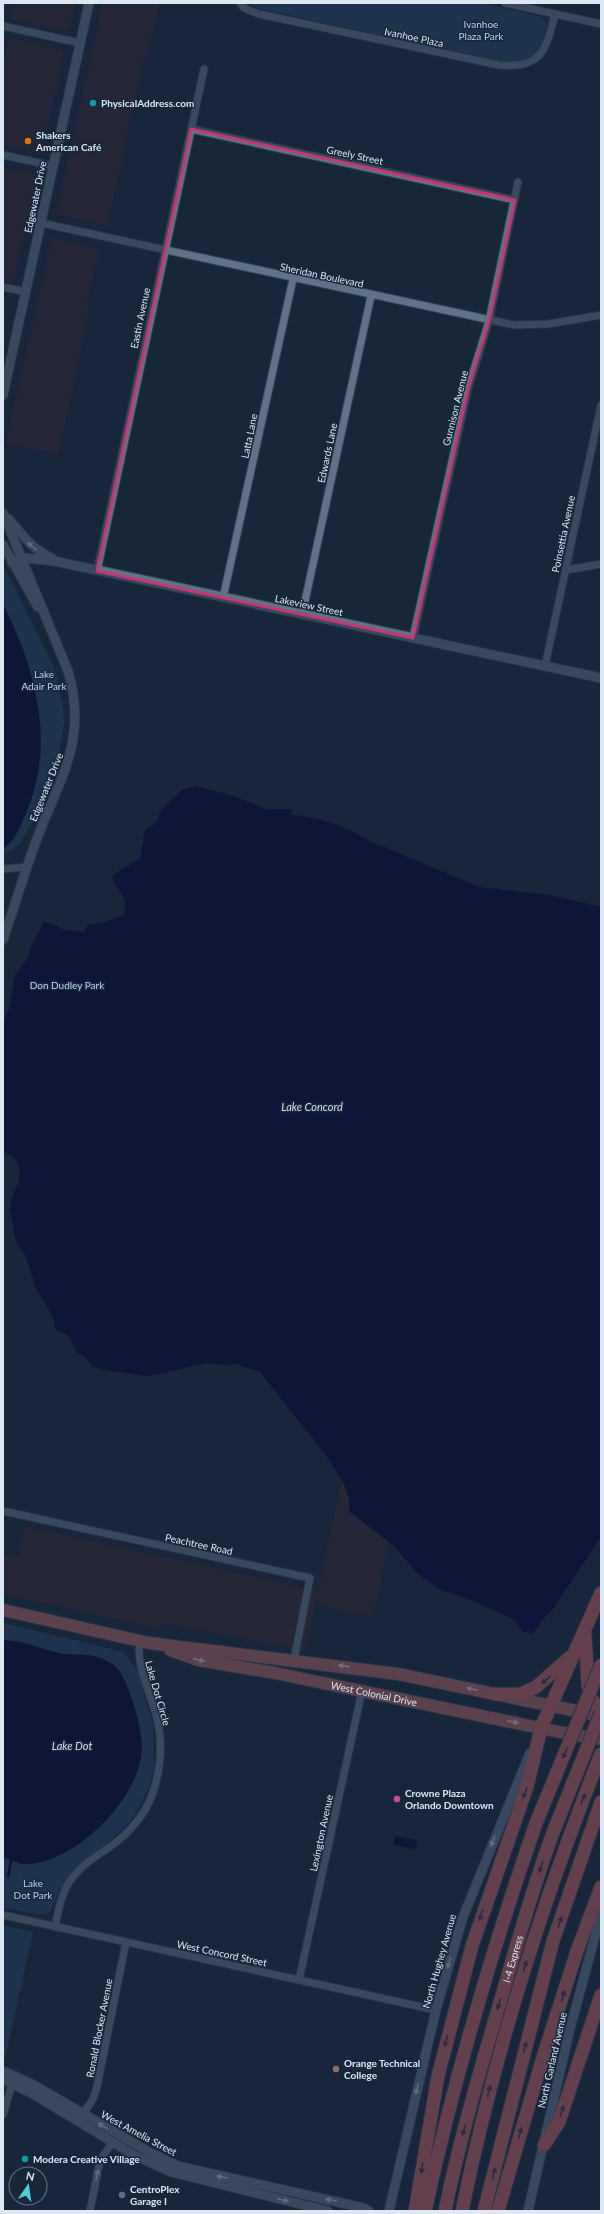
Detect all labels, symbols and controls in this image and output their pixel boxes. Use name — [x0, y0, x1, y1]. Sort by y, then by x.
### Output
park label: Ivanhoe Plaza Park — [459, 18, 504, 42]
street label: Ivanhoe Plaza — [383, 25, 445, 49]
place label: PhysicalAddress.com — [101, 97, 194, 109]
marker: PhysicalAddress.com — [88, 98, 98, 108]
place label: Shakers American Café — [35, 129, 102, 153]
marker: Shakers American Café — [23, 136, 33, 146]
street label: Greely Street — [326, 143, 385, 167]
street label: Edgewater Drive — [22, 160, 48, 234]
street label: Sheridan Boulevard — [279, 260, 365, 290]
street label: Eastin Avenue — [128, 286, 152, 350]
street label: Gunnison Avenue — [440, 369, 470, 447]
street label: Latta Lane — [238, 413, 260, 459]
street label: Edwards Lane — [315, 422, 339, 484]
street label: Poinsettia Avenue — [549, 494, 577, 574]
one-way arrow — [27, 541, 38, 550]
street label: Lakeview Street — [274, 592, 345, 618]
park label: Lake Adair Park — [21, 668, 67, 692]
street label: Edgewater Drive — [27, 751, 65, 823]
park label: Don Dudley Park — [30, 979, 105, 991]
water label: Lake Concord — [281, 1100, 343, 1113]
street label: Peachtree Road — [164, 1531, 234, 1557]
one-way arrow — [193, 1657, 205, 1663]
street label: Lake Dot Circle — [143, 1659, 173, 1727]
one-way arrow — [338, 1663, 350, 1670]
one-way arrow — [540, 1675, 551, 1684]
street label: West Colonial Drive — [330, 1679, 418, 1708]
one-way arrow — [465, 1686, 478, 1692]
one-way arrow — [506, 1719, 519, 1725]
water label: Lake Dot — [52, 1739, 92, 1752]
one-way arrow — [562, 1747, 568, 1759]
place label: Crowne Plaza Orlando Downtown — [405, 1787, 494, 1811]
one-way arrow — [521, 1787, 527, 1799]
street label: Lexington Avenue — [307, 1793, 335, 1873]
one-way arrow — [581, 1793, 587, 1805]
marker: Crowne Plaza Orlando Downtown — [392, 1794, 402, 1804]
one-way arrow — [490, 1836, 496, 1847]
one-way arrow — [538, 1861, 544, 1873]
park label: Lake Dot Park — [14, 1877, 53, 1901]
one-way arrow — [478, 1910, 484, 1922]
street label: North Hughey Avenue — [420, 1912, 458, 2010]
one-way arrow — [557, 1915, 563, 1927]
street label: I-4 Express — [500, 1934, 525, 1984]
street label: West Concord Street — [176, 1938, 268, 1968]
one-way arrow — [446, 1958, 452, 1970]
one-way arrow — [522, 1960, 528, 1972]
street label: Ronald Blocker Avenue — [84, 1977, 114, 2079]
one-way arrow — [560, 1989, 566, 2001]
one-way arrow — [496, 1999, 502, 2011]
street label: North Garland Avenue — [535, 2011, 569, 2109]
one-way arrow — [443, 2034, 449, 2047]
one-way arrow — [522, 2041, 528, 2053]
place label: Orange Technical College — [344, 2057, 420, 2081]
marker: Orange Technical College — [331, 2064, 341, 2074]
one-way arrow — [414, 2083, 420, 2096]
one-way arrow — [486, 2085, 492, 2097]
one-way arrow — [560, 2105, 566, 2117]
street label: West Amelia Street — [99, 2108, 179, 2158]
one-way arrow — [97, 2123, 109, 2130]
one-way arrow — [461, 2124, 467, 2136]
one-way arrow — [517, 2127, 523, 2139]
place label: Modera Creative Village — [33, 2153, 140, 2165]
marker: Modera Creative Village — [20, 2154, 30, 2164]
one-way arrow — [419, 2162, 425, 2174]
north arrow — [8, 2166, 48, 2206]
one-way arrow — [491, 2167, 497, 2179]
text: N — [25, 2168, 36, 2183]
one-way arrow — [95, 2168, 101, 2181]
one-way arrow — [216, 2174, 228, 2180]
place label: CentroPlex Garage I — [130, 2183, 180, 2207]
marker: CentroPlex Garage I — [117, 2190, 127, 2200]
one-way arrow — [325, 2197, 338, 2203]
one-way arrow — [277, 2198, 289, 2204]

